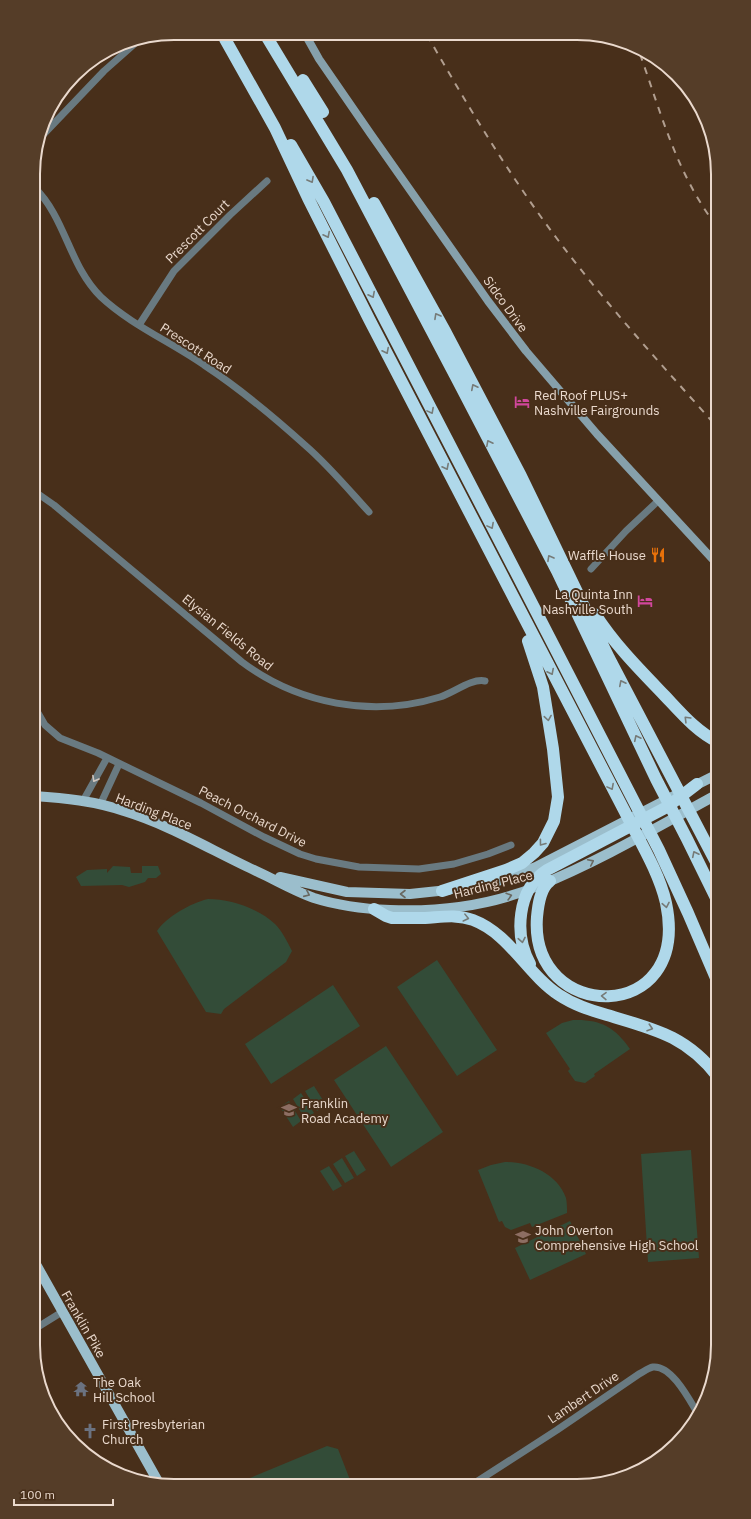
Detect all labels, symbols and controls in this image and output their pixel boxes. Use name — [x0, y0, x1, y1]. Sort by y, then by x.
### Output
one-way arrow — [307, 176, 314, 183]
street label: Prescott Court — [162, 196, 233, 267]
one-way arrow — [322, 231, 330, 239]
street label: Sidco Drive — [480, 273, 532, 336]
one-way arrow — [367, 291, 374, 298]
one-way arrow — [434, 313, 441, 320]
street label: Prescott Road — [157, 319, 235, 378]
one-way arrow — [381, 347, 389, 355]
one-way arrow — [471, 383, 479, 391]
place label: Red Roof PLUS+ Nashville Fairgrounds — [534, 387, 660, 419]
hotel icon: Red Roof PLUS+ Nashville Fairgrounds — [513, 393, 531, 411]
one-way arrow — [427, 406, 434, 414]
one-way arrow — [487, 440, 494, 447]
one-way arrow — [441, 462, 449, 470]
one-way arrow — [487, 522, 494, 529]
restaurant icon: Waffle House — [649, 546, 667, 564]
place label: Waffle House — [568, 547, 646, 564]
one-way arrow — [547, 555, 554, 562]
place label: La Quinta Inn Nashville South — [542, 586, 633, 618]
street label: Elysian Fields Road — [179, 590, 277, 674]
hotel icon: La Quinta Inn Nashville South — [636, 592, 654, 610]
one-way arrow — [546, 667, 554, 675]
one-way arrow — [619, 679, 627, 687]
one-way arrow — [543, 714, 552, 721]
one-way arrow — [684, 716, 692, 724]
one-way arrow — [634, 735, 642, 742]
one-way arrow — [92, 775, 99, 782]
street label: Peach Orchard Drive — [196, 782, 310, 851]
one-way arrow — [606, 783, 614, 790]
street label: Harding Place — [113, 789, 195, 834]
one-way arrow — [540, 839, 547, 846]
one-way arrow — [692, 851, 700, 859]
one-way arrow — [586, 859, 594, 867]
street label: Harding Place — [452, 866, 534, 903]
one-way arrow — [303, 889, 310, 897]
one-way arrow — [400, 890, 406, 898]
one-way arrow — [505, 892, 512, 901]
one-way arrow — [661, 901, 669, 908]
one-way arrow — [463, 914, 470, 922]
one-way arrow — [517, 937, 526, 944]
one-way arrow — [601, 992, 607, 1000]
one-way arrow — [647, 1023, 654, 1031]
place label: Franklin Road Academy — [301, 1095, 389, 1127]
school or university icon: Franklin Road Academy — [280, 1101, 298, 1119]
place label: John Overton Comprehensive High School — [535, 1222, 699, 1254]
school or university icon: John Overton Comprehensive High School — [514, 1228, 532, 1246]
street label: Franklin Pike — [57, 1288, 110, 1361]
street label: Lambert Drive — [544, 1367, 622, 1427]
place label: The Oak Hill School — [93, 1374, 156, 1406]
temple icon: The Oak Hill School — [72, 1380, 90, 1398]
place label: First Presbyterian Church — [102, 1416, 205, 1448]
church icon: First Presbyterian Church — [81, 1422, 99, 1440]
scale bar — [14, 1481, 113, 1507]
text: 100 m — [20, 1487, 55, 1502]

